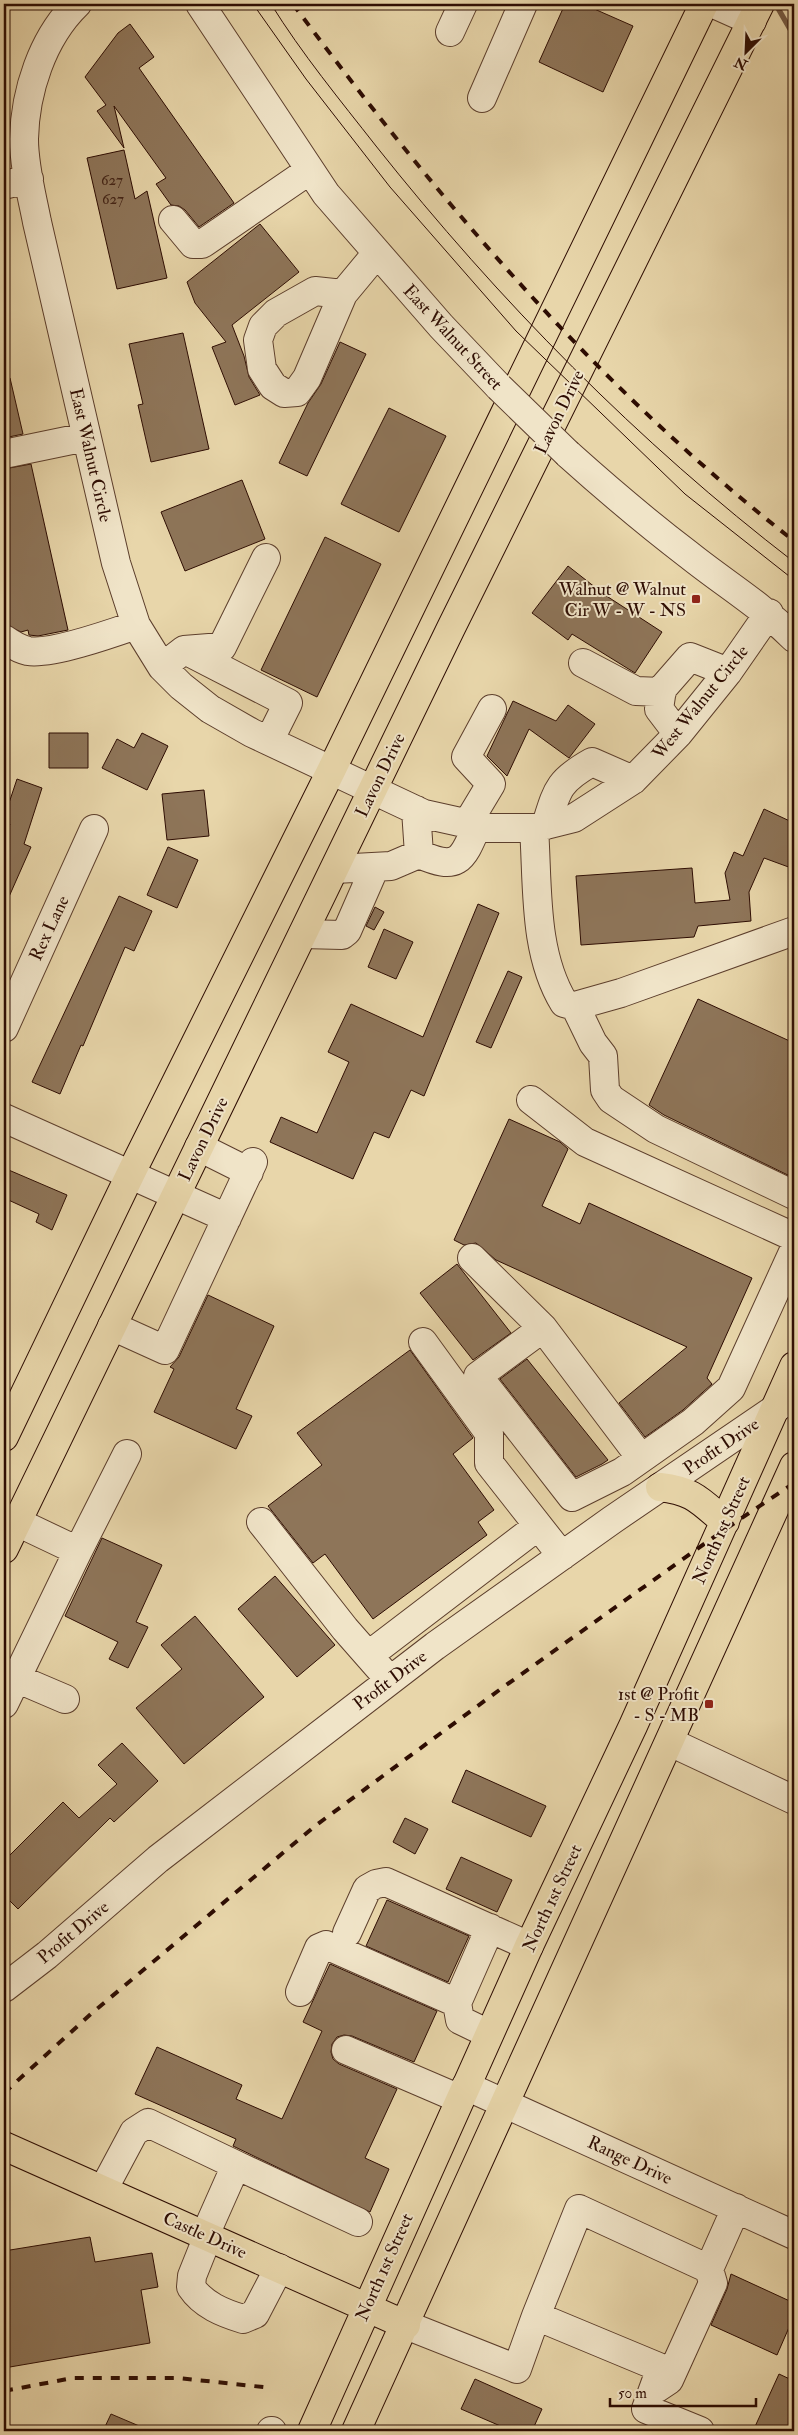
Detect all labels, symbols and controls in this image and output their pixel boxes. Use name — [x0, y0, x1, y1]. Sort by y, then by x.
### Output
north arrow — [720, 28, 770, 78]
text: N — [731, 53, 751, 74]
house number: 627 — [101, 171, 123, 190]
house number: 627 — [102, 190, 124, 209]
street label: East Walnut Street — [398, 280, 508, 395]
street label: Lavon Drive — [529, 366, 590, 458]
street label: East Walnut Circle — [64, 386, 117, 525]
place label: Walnut @ Walnut Cir W - W - NS — [558, 578, 686, 622]
marker: Walnut @ Walnut Cir W - W - NS — [690, 593, 702, 605]
street label: West Walnut Circle — [647, 640, 754, 765]
street label: Lavon Drive — [350, 729, 411, 821]
street label: Rex Lane — [24, 892, 75, 964]
street label: Lavon Drive — [173, 1093, 234, 1185]
street label: Profit Drive — [679, 1412, 764, 1480]
street label: North 1st Street — [687, 1473, 756, 1588]
street label: Profit Drive — [349, 1645, 432, 1716]
place label: 1st @ Profit - S - MB — [618, 1683, 699, 1727]
marker: 1st @ Profit - S - MB — [703, 1698, 715, 1710]
street label: North 1st Street — [518, 1841, 587, 1956]
street label: Profit Drive — [33, 1895, 114, 1969]
street label: Range Drive — [584, 2131, 676, 2190]
street label: Castle Drive — [159, 2207, 251, 2264]
street label: North 1st Street — [350, 2210, 419, 2325]
scale bar — [610, 2375, 757, 2407]
text: 50 m — [618, 2384, 647, 2403]

